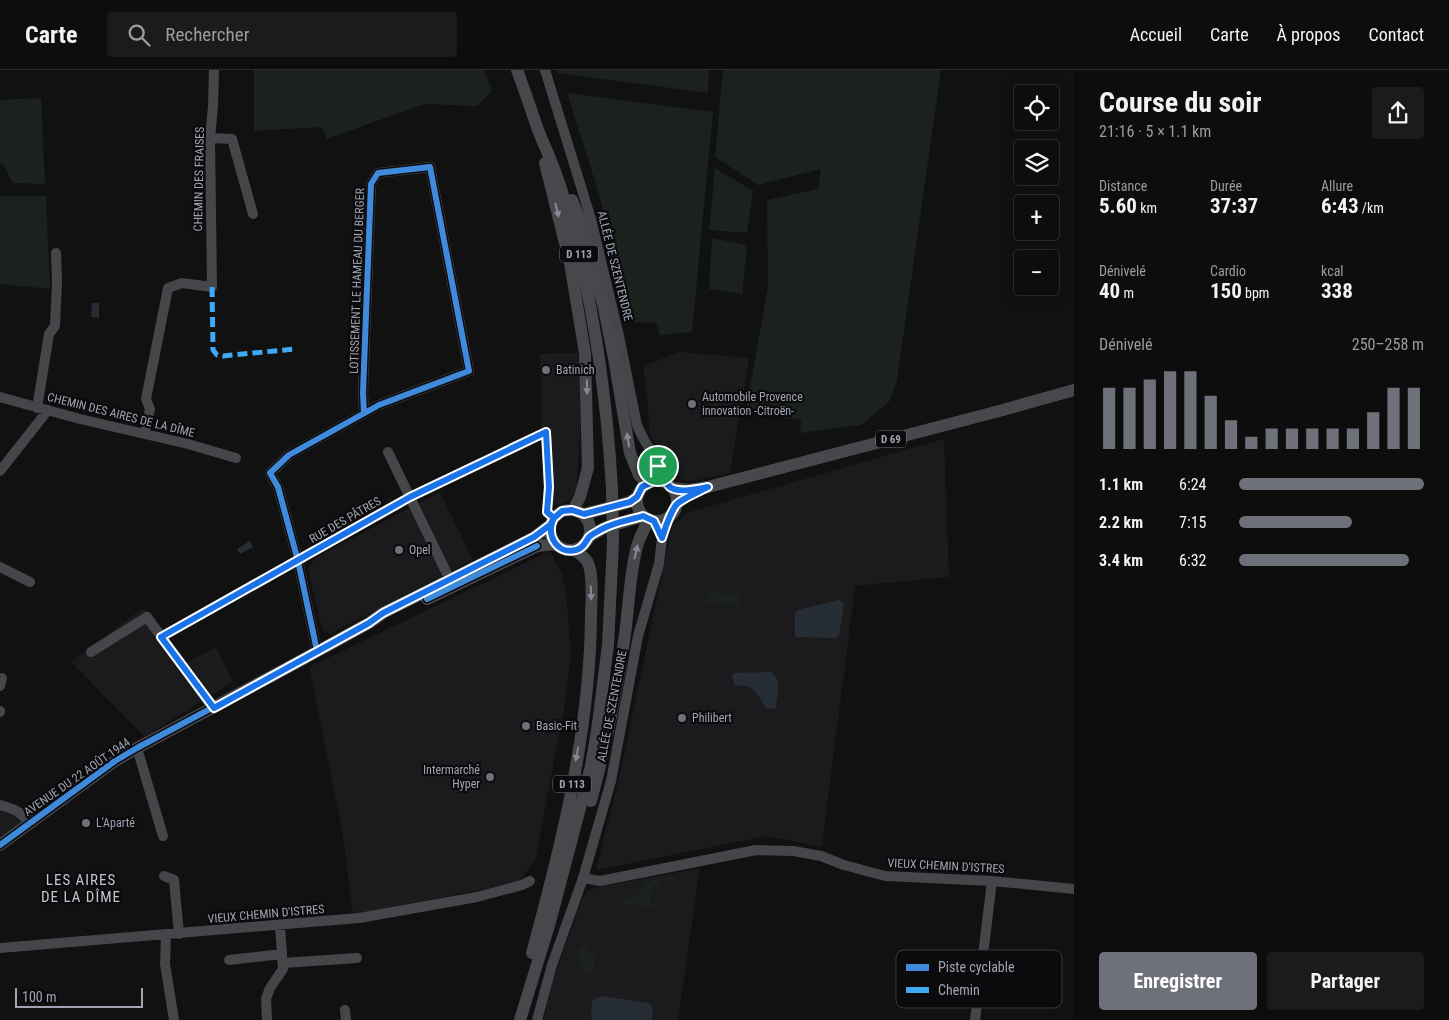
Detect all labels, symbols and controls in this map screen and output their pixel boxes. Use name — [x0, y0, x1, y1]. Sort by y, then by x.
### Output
search box — [107, 12, 457, 57]
text: Carte — [25, 21, 77, 49]
icon: search — [125, 21, 153, 49]
text: Rechercher — [165, 23, 249, 46]
text: Accueil — [1130, 24, 1182, 45]
text: Carte — [1210, 24, 1249, 45]
text: À propos — [1277, 24, 1340, 45]
text: Contact — [1368, 24, 1424, 45]
map controls — [1014, 85, 1059, 295]
button: locate — [1014, 85, 1059, 130]
text: Course du soir — [1099, 86, 1262, 119]
button: share — [1372, 87, 1424, 139]
text: 21:16 · 5 × 1.1 km — [1099, 122, 1211, 141]
street label: CHEMIN DES FRAISES — [191, 127, 207, 231]
button: layers — [1014, 140, 1059, 185]
text: Distance — [1099, 178, 1147, 194]
text: Durée — [1210, 178, 1242, 194]
text: Allure — [1321, 178, 1353, 194]
street label: LOTISSEMENT LE HAMEAU DU BERGER — [347, 187, 367, 374]
text: 5.60 — [1099, 194, 1137, 218]
text: 37:37 — [1210, 194, 1258, 218]
text: 6:43 — [1321, 194, 1359, 218]
button: + — [1014, 195, 1059, 240]
text: km — [1137, 200, 1157, 216]
text: /km — [1359, 200, 1384, 216]
one-way arrow — [553, 203, 561, 218]
street label: ALLÉE DE SZENTENDRE — [595, 209, 636, 323]
road number: D 113 — [560, 245, 598, 262]
button: − — [1014, 250, 1059, 295]
text: Dénivelé — [1099, 263, 1146, 279]
text: Cardio — [1210, 263, 1246, 279]
text: kcal — [1321, 263, 1344, 279]
text: 40 — [1099, 279, 1120, 303]
text: 150 — [1210, 279, 1242, 303]
text: 338 — [1321, 279, 1353, 303]
text: m — [1120, 285, 1134, 301]
text: bpm — [1242, 285, 1269, 301]
text: Dénivelé — [1099, 335, 1152, 354]
text: 250–258 m — [1352, 335, 1424, 354]
place label: Batinich — [556, 363, 595, 377]
marker: Batinich — [540, 364, 552, 376]
one-way arrow — [583, 380, 591, 396]
street label: CHEMIN DES AIRES DE LA DÎME — [46, 389, 196, 440]
place label: Automobile Provence innovation -Citroën- — [702, 390, 803, 418]
marker: Automobile Provence innovation -Citroën- — [686, 398, 698, 410]
road number: D 69 — [876, 430, 906, 448]
one-way arrow — [623, 432, 631, 448]
pin — [637, 445, 679, 487]
icon: arrive — [644, 452, 672, 480]
text: 1.1 km — [1099, 475, 1143, 494]
text: 6:24 — [1179, 475, 1206, 494]
street label: RUE DES PÂTRES — [306, 493, 383, 546]
text: 2.2 km — [1099, 513, 1143, 532]
text: 7:15 — [1179, 513, 1206, 532]
place label: Opel — [409, 543, 431, 557]
marker: Opel — [393, 544, 405, 556]
one-way arrow — [632, 544, 640, 559]
text: 3.4 km — [1099, 551, 1143, 570]
text: 6:32 — [1179, 551, 1206, 570]
one-way arrow — [587, 585, 595, 601]
street label: ALLÉE DE SZENTENDRE — [593, 649, 630, 763]
place label: Philibert — [692, 711, 732, 725]
marker: Philibert — [676, 712, 688, 724]
place label: Basic-Fit — [536, 719, 578, 733]
marker: Basic-Fit — [520, 720, 532, 732]
street label: AVENUE DU 22 AOÛT 1944 — [21, 734, 133, 819]
one-way arrow — [573, 747, 581, 763]
place label: Intermarché Hyper — [423, 763, 480, 791]
marker: Intermarché Hyper — [484, 771, 496, 783]
road number: D 113 — [553, 776, 591, 792]
place label: L'Aparté — [96, 816, 135, 830]
marker: L'Aparté — [80, 817, 92, 829]
street label: VIEUX CHEMIN D'ISTRES — [887, 856, 1005, 876]
district label: LES AIRES DE LA DÎME — [41, 871, 121, 906]
street label: VIEUX CHEMIN D'ISTRES — [207, 902, 325, 926]
legend — [896, 950, 1062, 1008]
button: Enregistrer — [1099, 952, 1257, 1010]
button: Partager — [1267, 952, 1424, 1010]
text: Piste cyclable — [938, 959, 1015, 975]
text: Chemin — [938, 982, 980, 998]
scale bar — [15, 985, 142, 1008]
text: 100 m — [22, 989, 57, 1005]

